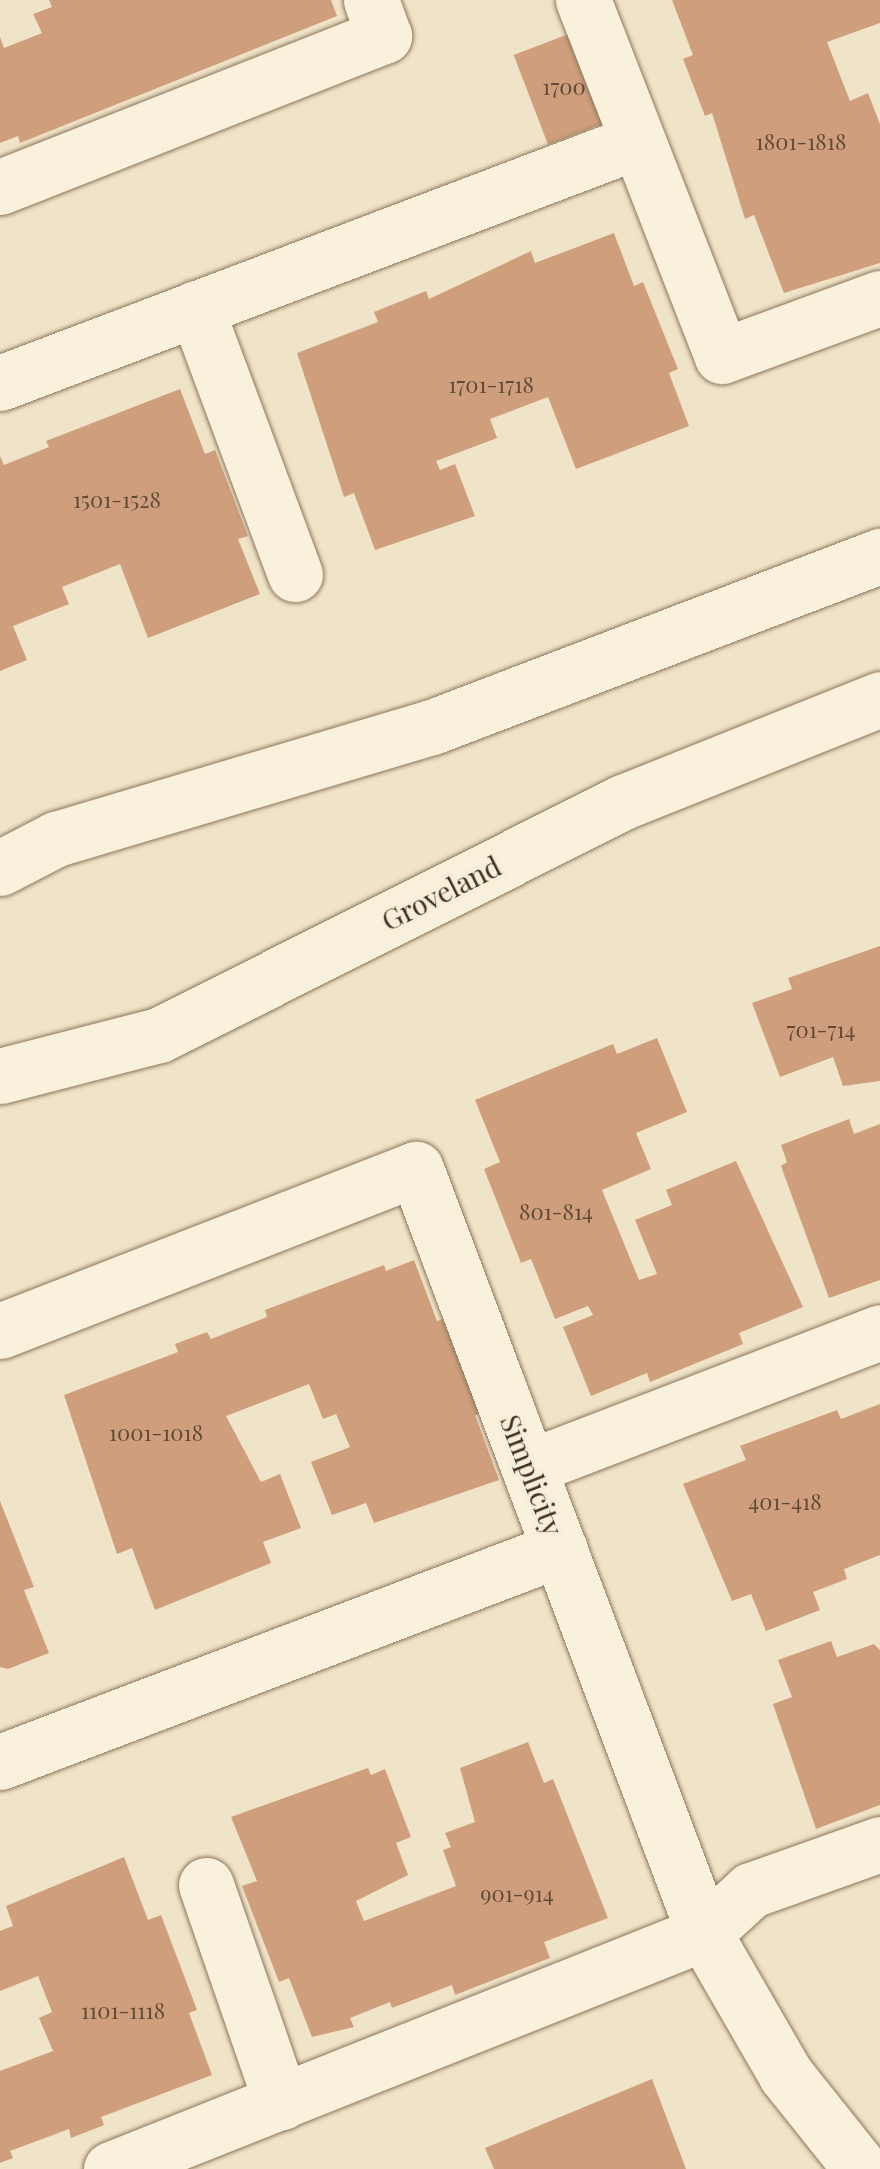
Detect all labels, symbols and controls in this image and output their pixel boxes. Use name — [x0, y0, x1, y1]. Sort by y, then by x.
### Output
house number: 1700 — [542, 74, 586, 100]
house number: 1801-1818 — [756, 129, 846, 155]
house number: 1701-1718 — [448, 372, 534, 398]
house number: 1501-1528 — [73, 487, 161, 513]
street label: Groveland — [376, 849, 506, 937]
house number: 701-714 — [787, 1017, 855, 1043]
house number: 801-814 — [519, 1199, 593, 1225]
street label: Simplicity — [494, 1410, 570, 1540]
house number: 1001-1018 — [109, 1420, 203, 1446]
house number: 401-418 — [748, 1489, 822, 1515]
house number: 901-914 — [480, 1881, 554, 1907]
house number: 1101-1118 — [81, 1998, 165, 2024]

